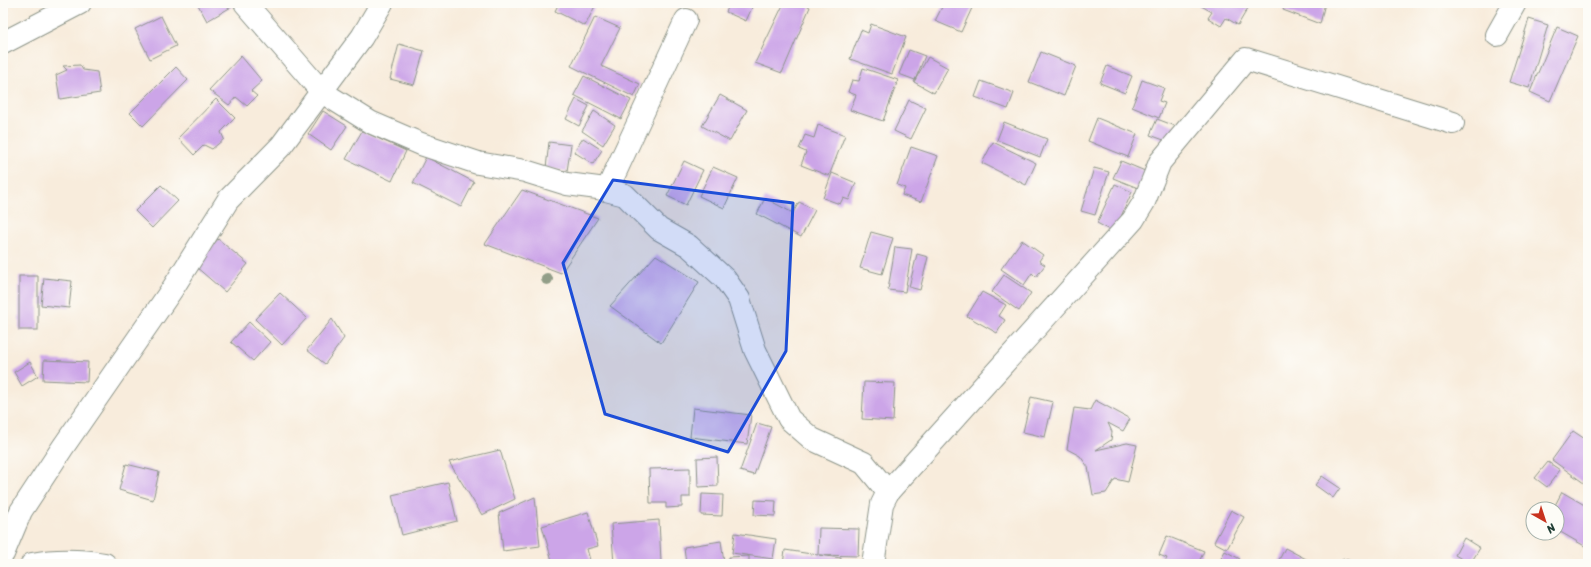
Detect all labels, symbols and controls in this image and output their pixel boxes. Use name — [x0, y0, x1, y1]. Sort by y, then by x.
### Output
north arrow — [1525, 501, 1565, 541]
text: N — [1542, 518, 1561, 538]

